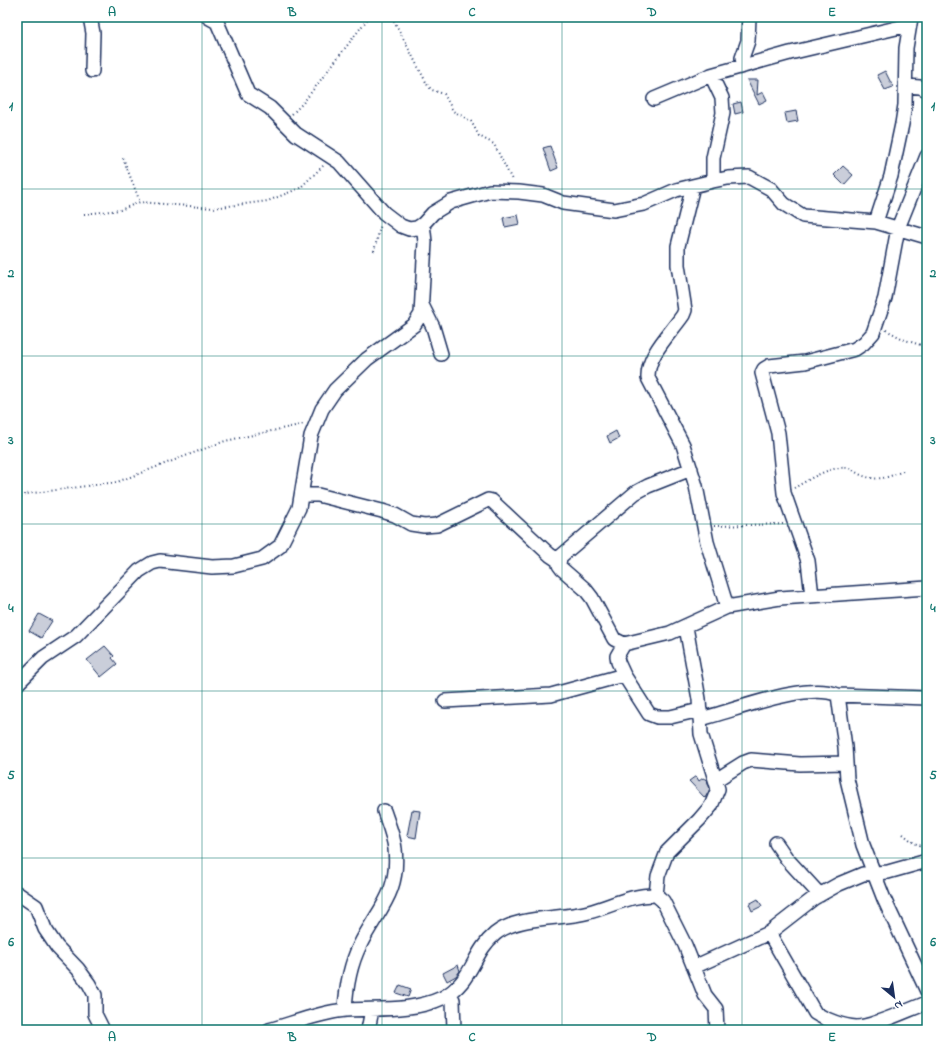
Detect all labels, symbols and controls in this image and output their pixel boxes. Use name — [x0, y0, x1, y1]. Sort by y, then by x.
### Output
text: A — [108, 3, 116, 22]
text: B — [287, 3, 297, 22]
text: C — [468, 3, 476, 22]
text: D — [646, 3, 657, 22]
text: E — [828, 3, 836, 22]
text: 1 — [9, 97, 14, 116]
text: 1 — [931, 97, 936, 116]
text: 2 — [7, 264, 15, 283]
text: 2 — [929, 264, 937, 283]
text: 3 — [7, 431, 14, 450]
text: 3 — [929, 431, 936, 450]
text: 4 — [7, 599, 14, 618]
text: 4 — [929, 599, 936, 618]
text: 5 — [7, 766, 15, 785]
text: 5 — [929, 766, 937, 785]
text: 6 — [7, 933, 14, 952]
text: 6 — [929, 933, 936, 952]
north arrow — [874, 977, 914, 1017]
text: N — [891, 996, 905, 1014]
text: A — [108, 1028, 116, 1047]
text: B — [287, 1028, 297, 1047]
text: C — [468, 1028, 476, 1047]
text: D — [646, 1028, 657, 1047]
text: E — [828, 1028, 836, 1047]

